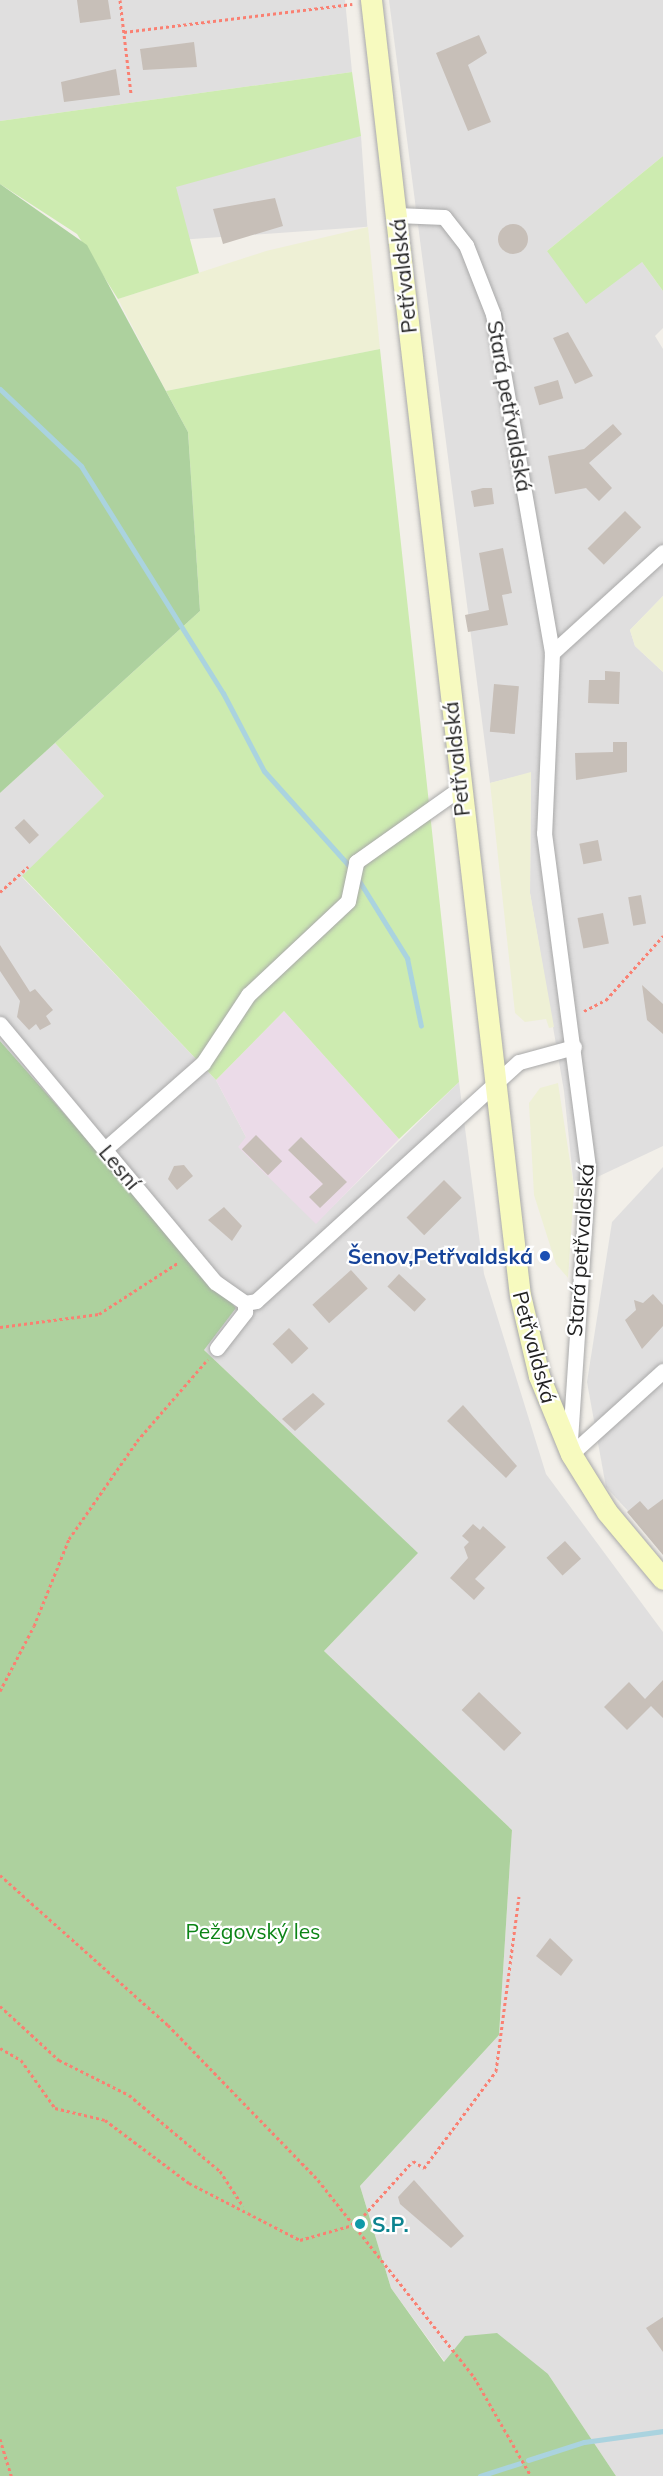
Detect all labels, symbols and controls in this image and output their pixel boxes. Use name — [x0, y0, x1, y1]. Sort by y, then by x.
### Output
street label: Petřvaldská — [384, 217, 422, 335]
street label: Stará petřvaldská — [483, 318, 537, 494]
street label: Petřvaldská — [437, 700, 475, 818]
street label: Lesní — [94, 1140, 146, 1194]
street label: Stará petřvaldská — [561, 1163, 599, 1337]
place label: Šenov,Petřvaldská — [348, 1243, 533, 1269]
marker: Šenov,Petřvaldská — [538, 1249, 552, 1263]
street label: Petřvaldská — [508, 1288, 562, 1406]
park label: Pežgovský les — [185, 1918, 321, 1944]
place label: S.P. — [372, 2211, 409, 2237]
marker: S.P. — [353, 2217, 367, 2231]

